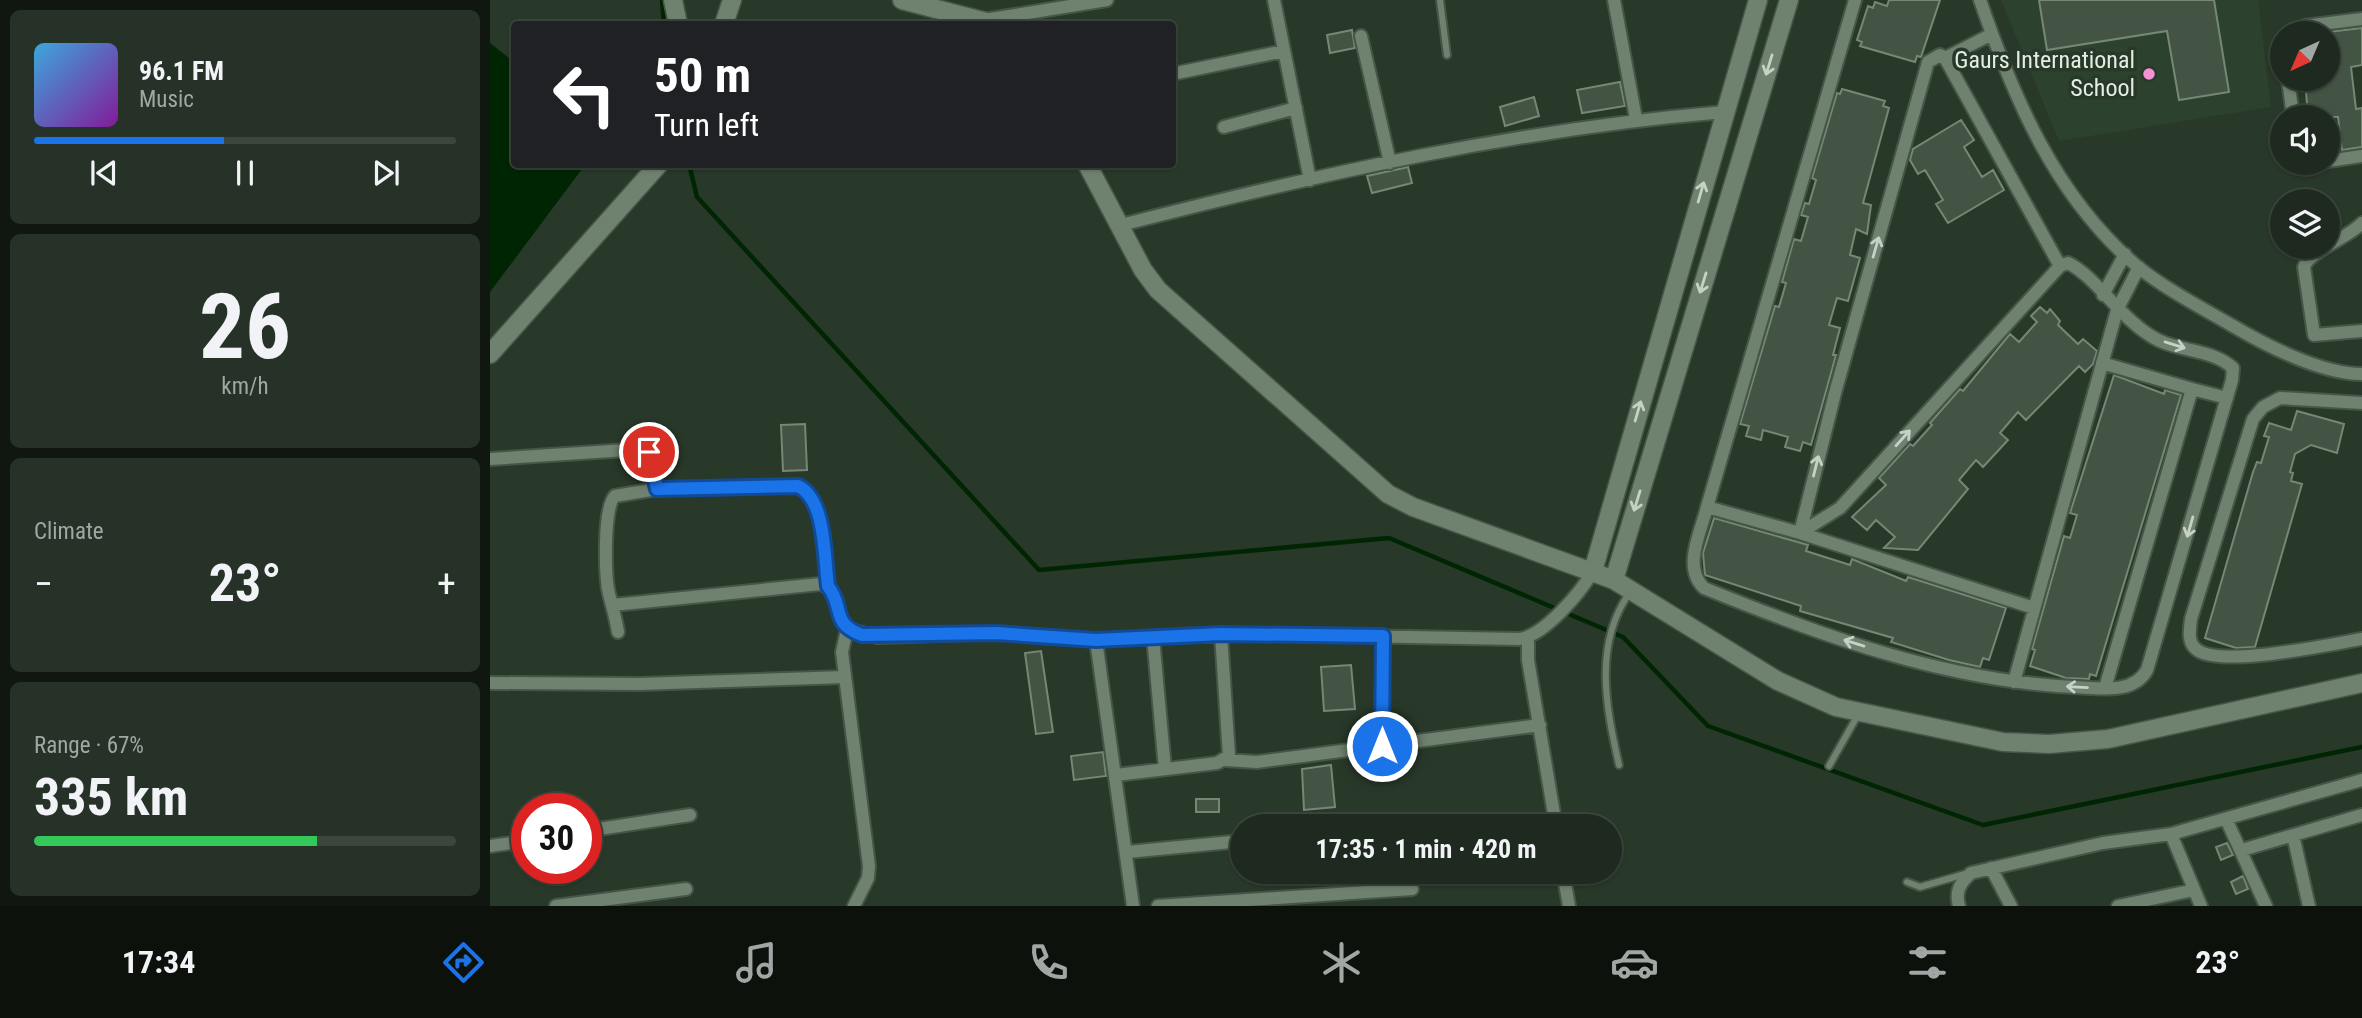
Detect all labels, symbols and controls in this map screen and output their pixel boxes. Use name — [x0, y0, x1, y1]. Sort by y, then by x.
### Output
north arrow — [2270, 21, 2340, 91]
map controls — [2270, 21, 2340, 259]
place label: Gaurs International School — [1954, 46, 2135, 102]
text: 50 m — [654, 47, 751, 104]
icon: left — [539, 49, 630, 140]
one-way arrow — [1762, 54, 1775, 76]
text: 96.1 FM — [139, 56, 224, 86]
marker: Gaurs International School — [2141, 66, 2157, 82]
text: Music — [139, 86, 194, 113]
button: sound — [2270, 105, 2340, 175]
text: Turn left — [654, 106, 759, 144]
icon: previous — [85, 154, 123, 192]
icon: pause — [226, 154, 264, 192]
icon: next — [367, 154, 405, 192]
one-way arrow — [1696, 182, 1709, 204]
button: layers — [2270, 189, 2340, 259]
one-way arrow — [1870, 236, 1883, 259]
one-way arrow — [1696, 272, 1709, 294]
text: 26 — [199, 274, 291, 380]
one-way arrow — [2164, 340, 2186, 353]
text: km/h — [221, 373, 269, 400]
one-way arrow — [1633, 400, 1646, 422]
pin — [619, 422, 679, 482]
one-way arrow — [1895, 430, 1912, 447]
icon: arrive — [630, 433, 668, 471]
one-way arrow — [1810, 456, 1823, 478]
one-way arrow — [1630, 489, 1642, 511]
one-way arrow — [2182, 515, 2195, 537]
text: Climate — [34, 518, 104, 545]
text: 23° — [209, 553, 281, 614]
text: − — [34, 562, 53, 606]
text: + — [437, 562, 456, 606]
one-way arrow — [1843, 636, 1865, 649]
one-way arrow — [2066, 680, 2088, 693]
position arrow — [1345, 709, 1419, 783]
text: Range · 67% — [34, 732, 144, 759]
text: 335 km — [34, 767, 188, 828]
speed limit sign: 30 — [511, 793, 602, 884]
text: 17:35 · 1 min · 420 m — [1316, 834, 1536, 864]
icon: directions — [439, 938, 488, 987]
icon: music — [732, 938, 781, 987]
icon: phone — [1024, 938, 1073, 987]
icon: climate — [1317, 938, 1366, 987]
icon: car — [1610, 938, 1659, 987]
icon: filters — [1903, 938, 1952, 987]
text: 17:34 — [122, 943, 195, 981]
text: 23° — [2195, 943, 2240, 981]

